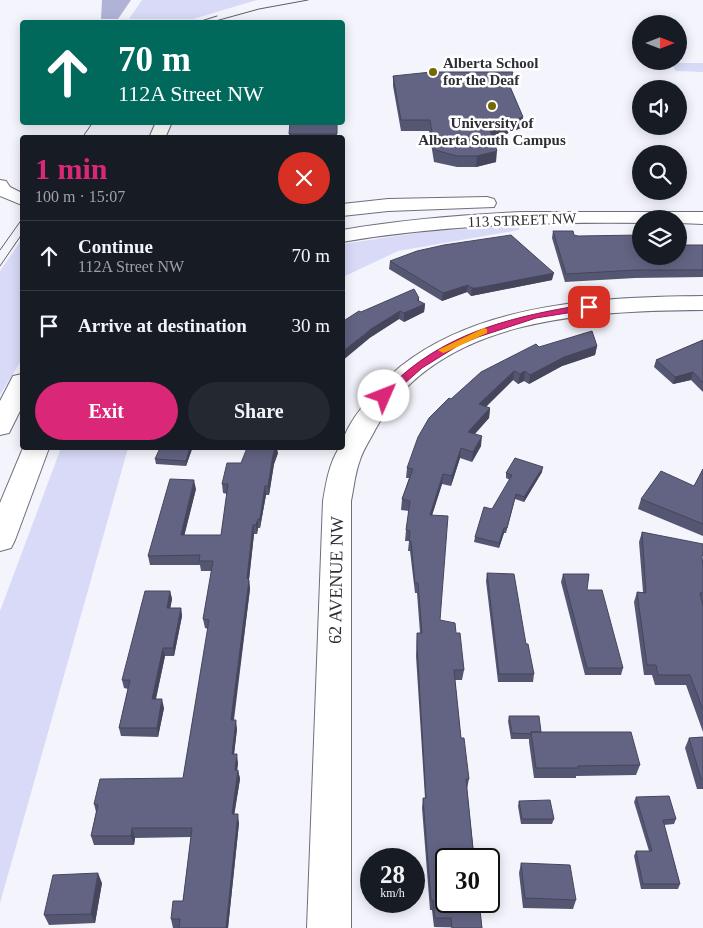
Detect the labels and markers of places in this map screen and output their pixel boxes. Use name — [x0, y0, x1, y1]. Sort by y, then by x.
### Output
place label: Alberta School for the Deaf — [443, 55, 538, 88]
marker: Alberta School for the Deaf — [427, 66, 439, 78]
marker: University of Alberta South Campus — [486, 100, 498, 112]
place label: University of Alberta South Campus — [418, 115, 566, 148]
pin — [568, 286, 610, 328]

